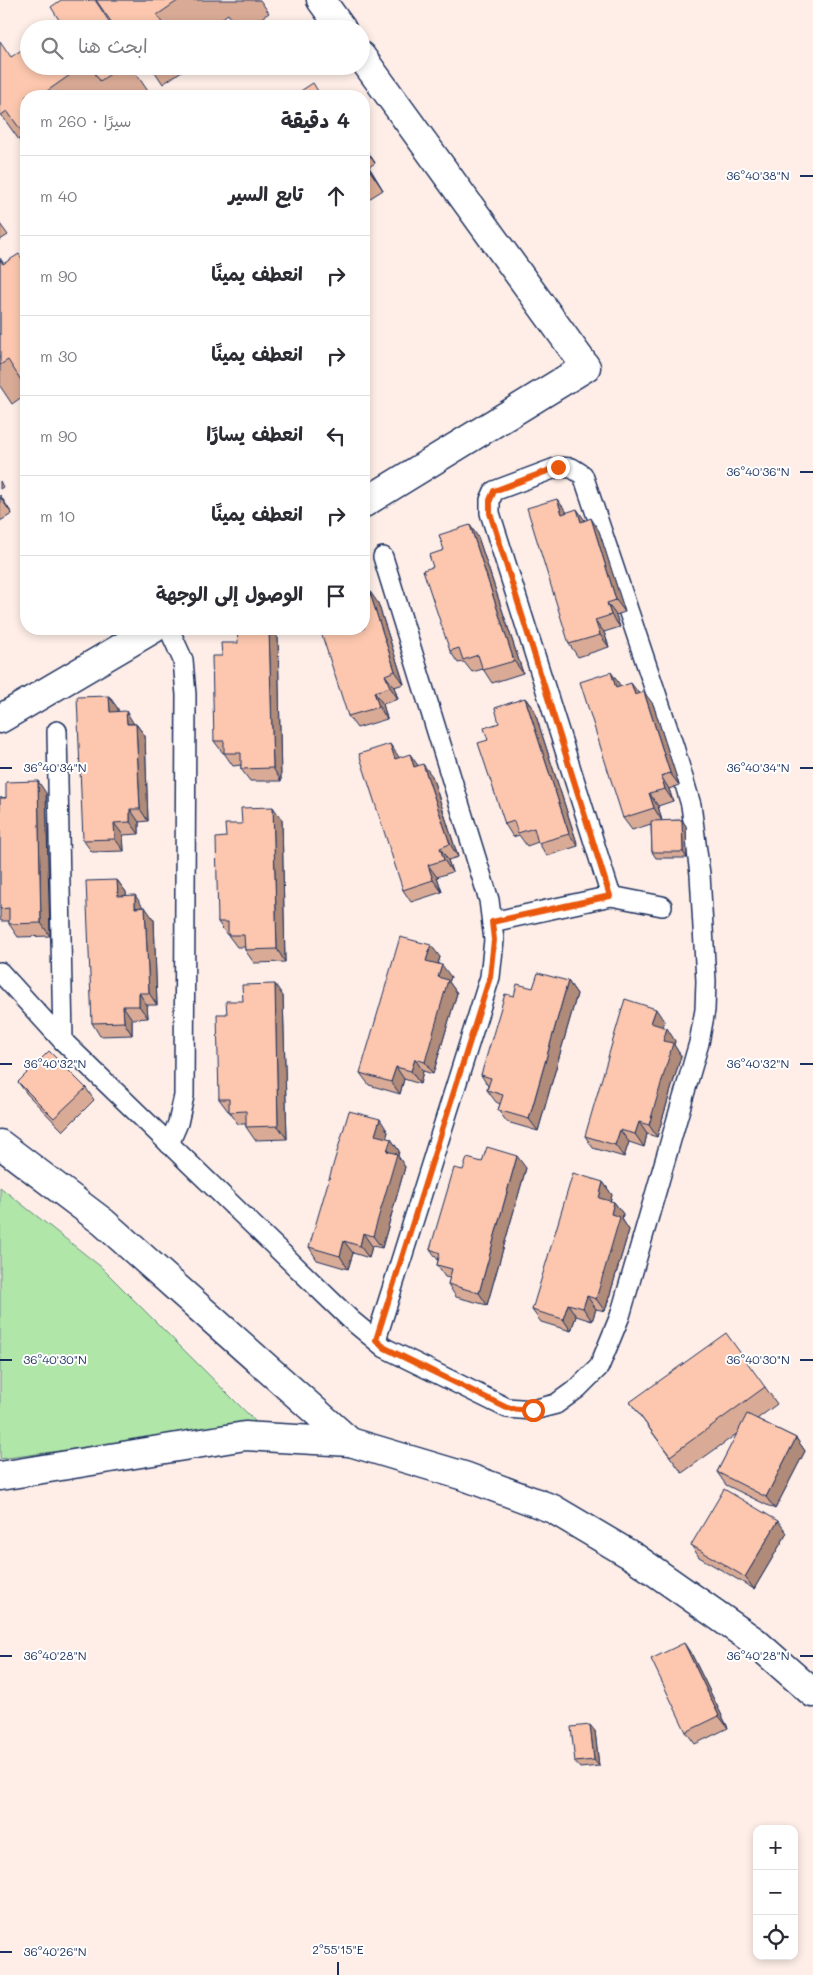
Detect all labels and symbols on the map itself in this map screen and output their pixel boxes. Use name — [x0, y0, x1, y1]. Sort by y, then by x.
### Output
text: 36°40'38"N — [726, 167, 790, 183]
route end — [547, 456, 570, 479]
text: 36°40'36"N — [726, 463, 790, 479]
text: 36°40'34"N — [23, 759, 87, 775]
text: 36°40'34"N — [726, 759, 790, 775]
text: 36°40'32"N — [24, 1055, 86, 1071]
text: 36°40'32"N — [727, 1055, 789, 1071]
text: 36°40'30"N — [23, 1351, 87, 1367]
text: 36°40'30"N — [726, 1351, 790, 1367]
route start — [522, 1399, 545, 1422]
text: 36°40'28"N — [23, 1647, 87, 1663]
text: 36°40'28"N — [726, 1647, 790, 1663]
text: 2°55'15"E — [312, 1941, 364, 1957]
text: 36°40'26"N — [23, 1943, 87, 1959]

